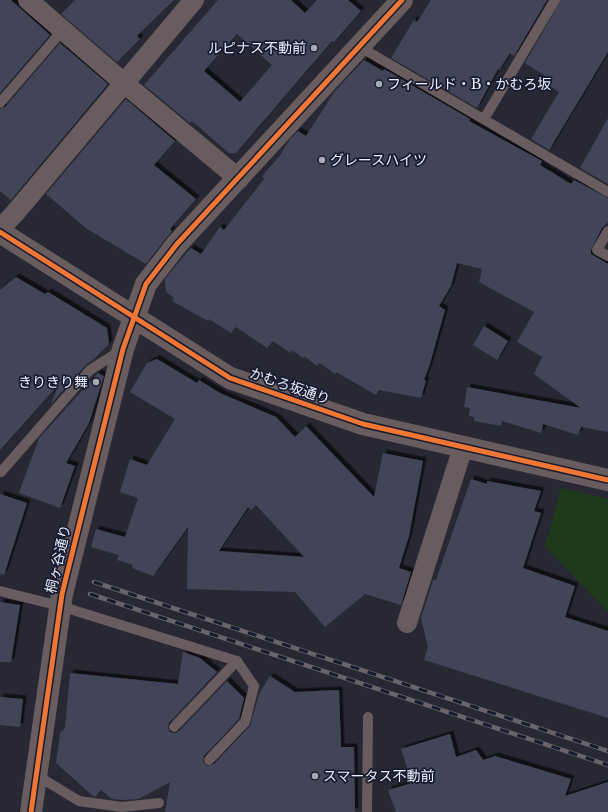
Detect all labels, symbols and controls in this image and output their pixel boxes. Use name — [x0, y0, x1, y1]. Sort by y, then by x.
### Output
place label: ルピナス不動前 — [208, 39, 306, 57]
marker: ルピナス不動前 — [309, 43, 319, 53]
place label: フィールド・B・かむろ坂 — [387, 75, 551, 93]
marker: フィールド・B・かむろ坂 — [374, 79, 384, 89]
place label: グレースハイツ — [330, 151, 427, 169]
marker: グレースハイツ — [317, 155, 327, 165]
street label: かむろ坂通り — [247, 364, 333, 408]
place label: きりきり舞 — [18, 373, 88, 391]
marker: きりきり舞 — [91, 377, 101, 387]
street label: 桐ヶ谷通り — [41, 523, 75, 595]
place label: スマータス不動前 — [323, 767, 435, 785]
marker: スマータス不動前 — [310, 771, 320, 781]

